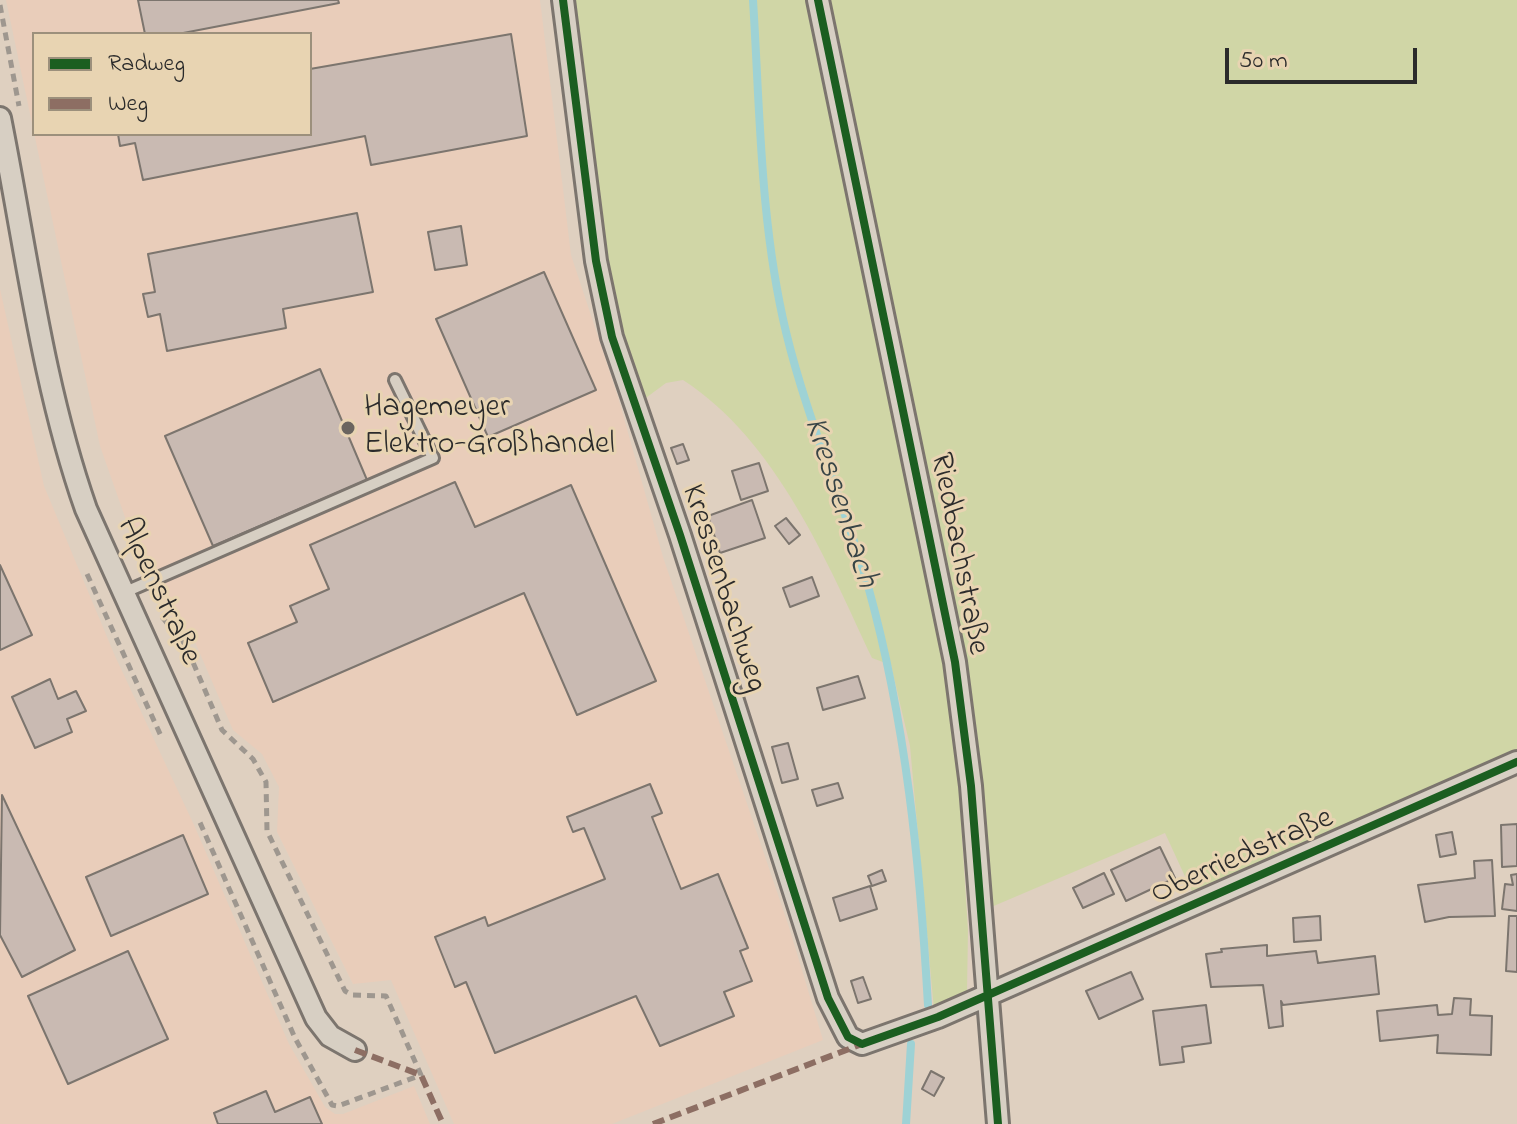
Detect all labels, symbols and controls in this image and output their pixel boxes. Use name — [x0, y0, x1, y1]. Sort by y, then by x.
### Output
legend — [32, 32, 312, 136]
scale bar — [1229, 32, 1421, 82]
text: 50 m — [1239, 44, 1288, 79]
text: Radweg — [108, 47, 185, 82]
text: Weg — [108, 87, 148, 122]
place label: Hagemeyer Elektro-Großhandel — [364, 391, 615, 466]
water label: Kressenbach — [791, 413, 885, 593]
marker: Hagemeyer Elektro-Großhandel — [339, 419, 357, 437]
street label: Riedbachstraße — [919, 450, 995, 658]
street label: Kressenbachweg — [670, 480, 774, 698]
street label: Alpenstraße — [106, 512, 208, 672]
street label: Oberriedstraße — [1146, 801, 1340, 915]

